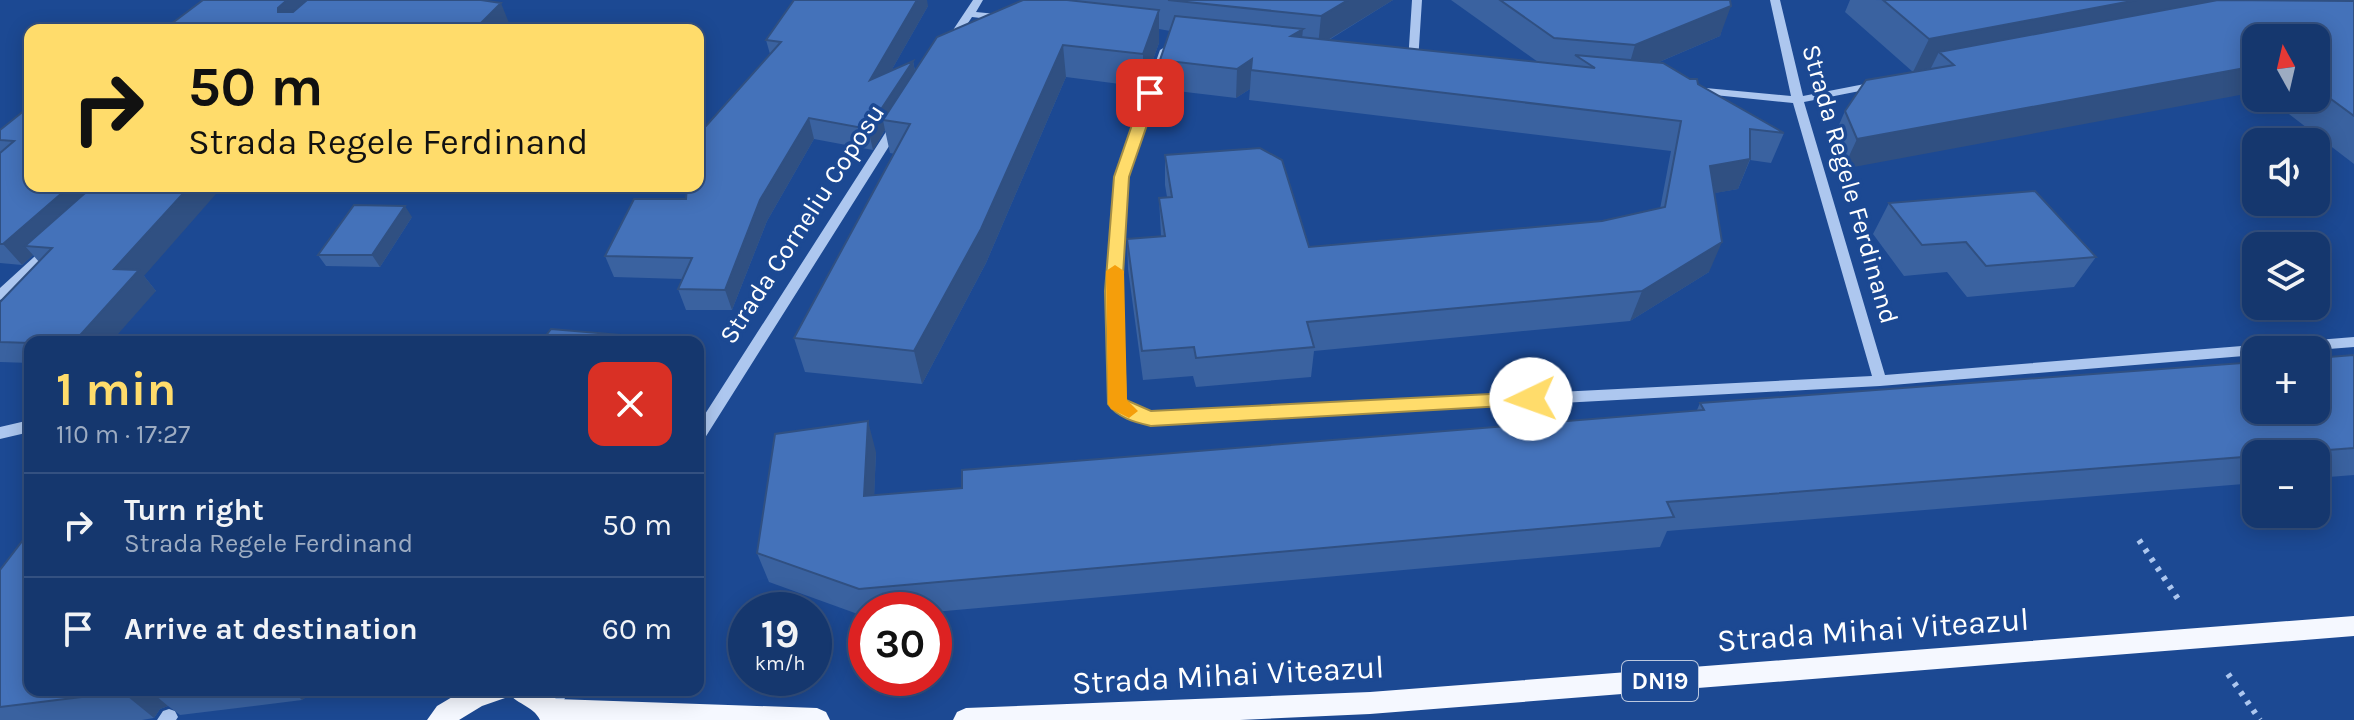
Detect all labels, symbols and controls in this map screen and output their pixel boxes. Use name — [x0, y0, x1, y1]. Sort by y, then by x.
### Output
north arrow — [2242, 24, 2330, 112]
map controls — [2242, 24, 2330, 528]
street label: Strada Regele Ferdinand — [1795, 41, 1905, 327]
text: 50 m — [188, 54, 323, 119]
icon: right — [56, 56, 160, 160]
pin — [1116, 59, 1184, 127]
icon: arrive — [1128, 71, 1172, 115]
street label: Strada Corneliu Coposu — [713, 98, 891, 350]
text: Strada Regele Ferdinand — [188, 121, 588, 163]
button: sound — [2242, 128, 2330, 216]
button: layers — [2242, 232, 2330, 320]
button: + — [2242, 336, 2330, 424]
position arrow — [1489, 357, 1573, 441]
text: 1 min — [56, 361, 176, 417]
button: close — [588, 362, 672, 446]
text: 110 m · 17:27 — [56, 419, 190, 450]
button: − — [2242, 440, 2330, 528]
text: Turn right — [124, 492, 264, 528]
icon: right — [56, 503, 100, 547]
text: 50 m — [602, 507, 672, 543]
text: Strada Regele Ferdinand — [124, 528, 413, 559]
speed limit sign: 30 — [848, 592, 952, 696]
street label: Strada Mihai Viteazul — [1716, 601, 2030, 659]
icon: arrive — [56, 607, 100, 651]
text: 19 — [761, 610, 799, 657]
text: Arrive at destination — [124, 611, 418, 647]
text: 60 m — [602, 611, 672, 647]
street label: Strada Mihai Viteazul — [1071, 648, 1385, 702]
text: km/h — [755, 652, 805, 675]
road number: DN19 — [1622, 661, 1698, 701]

